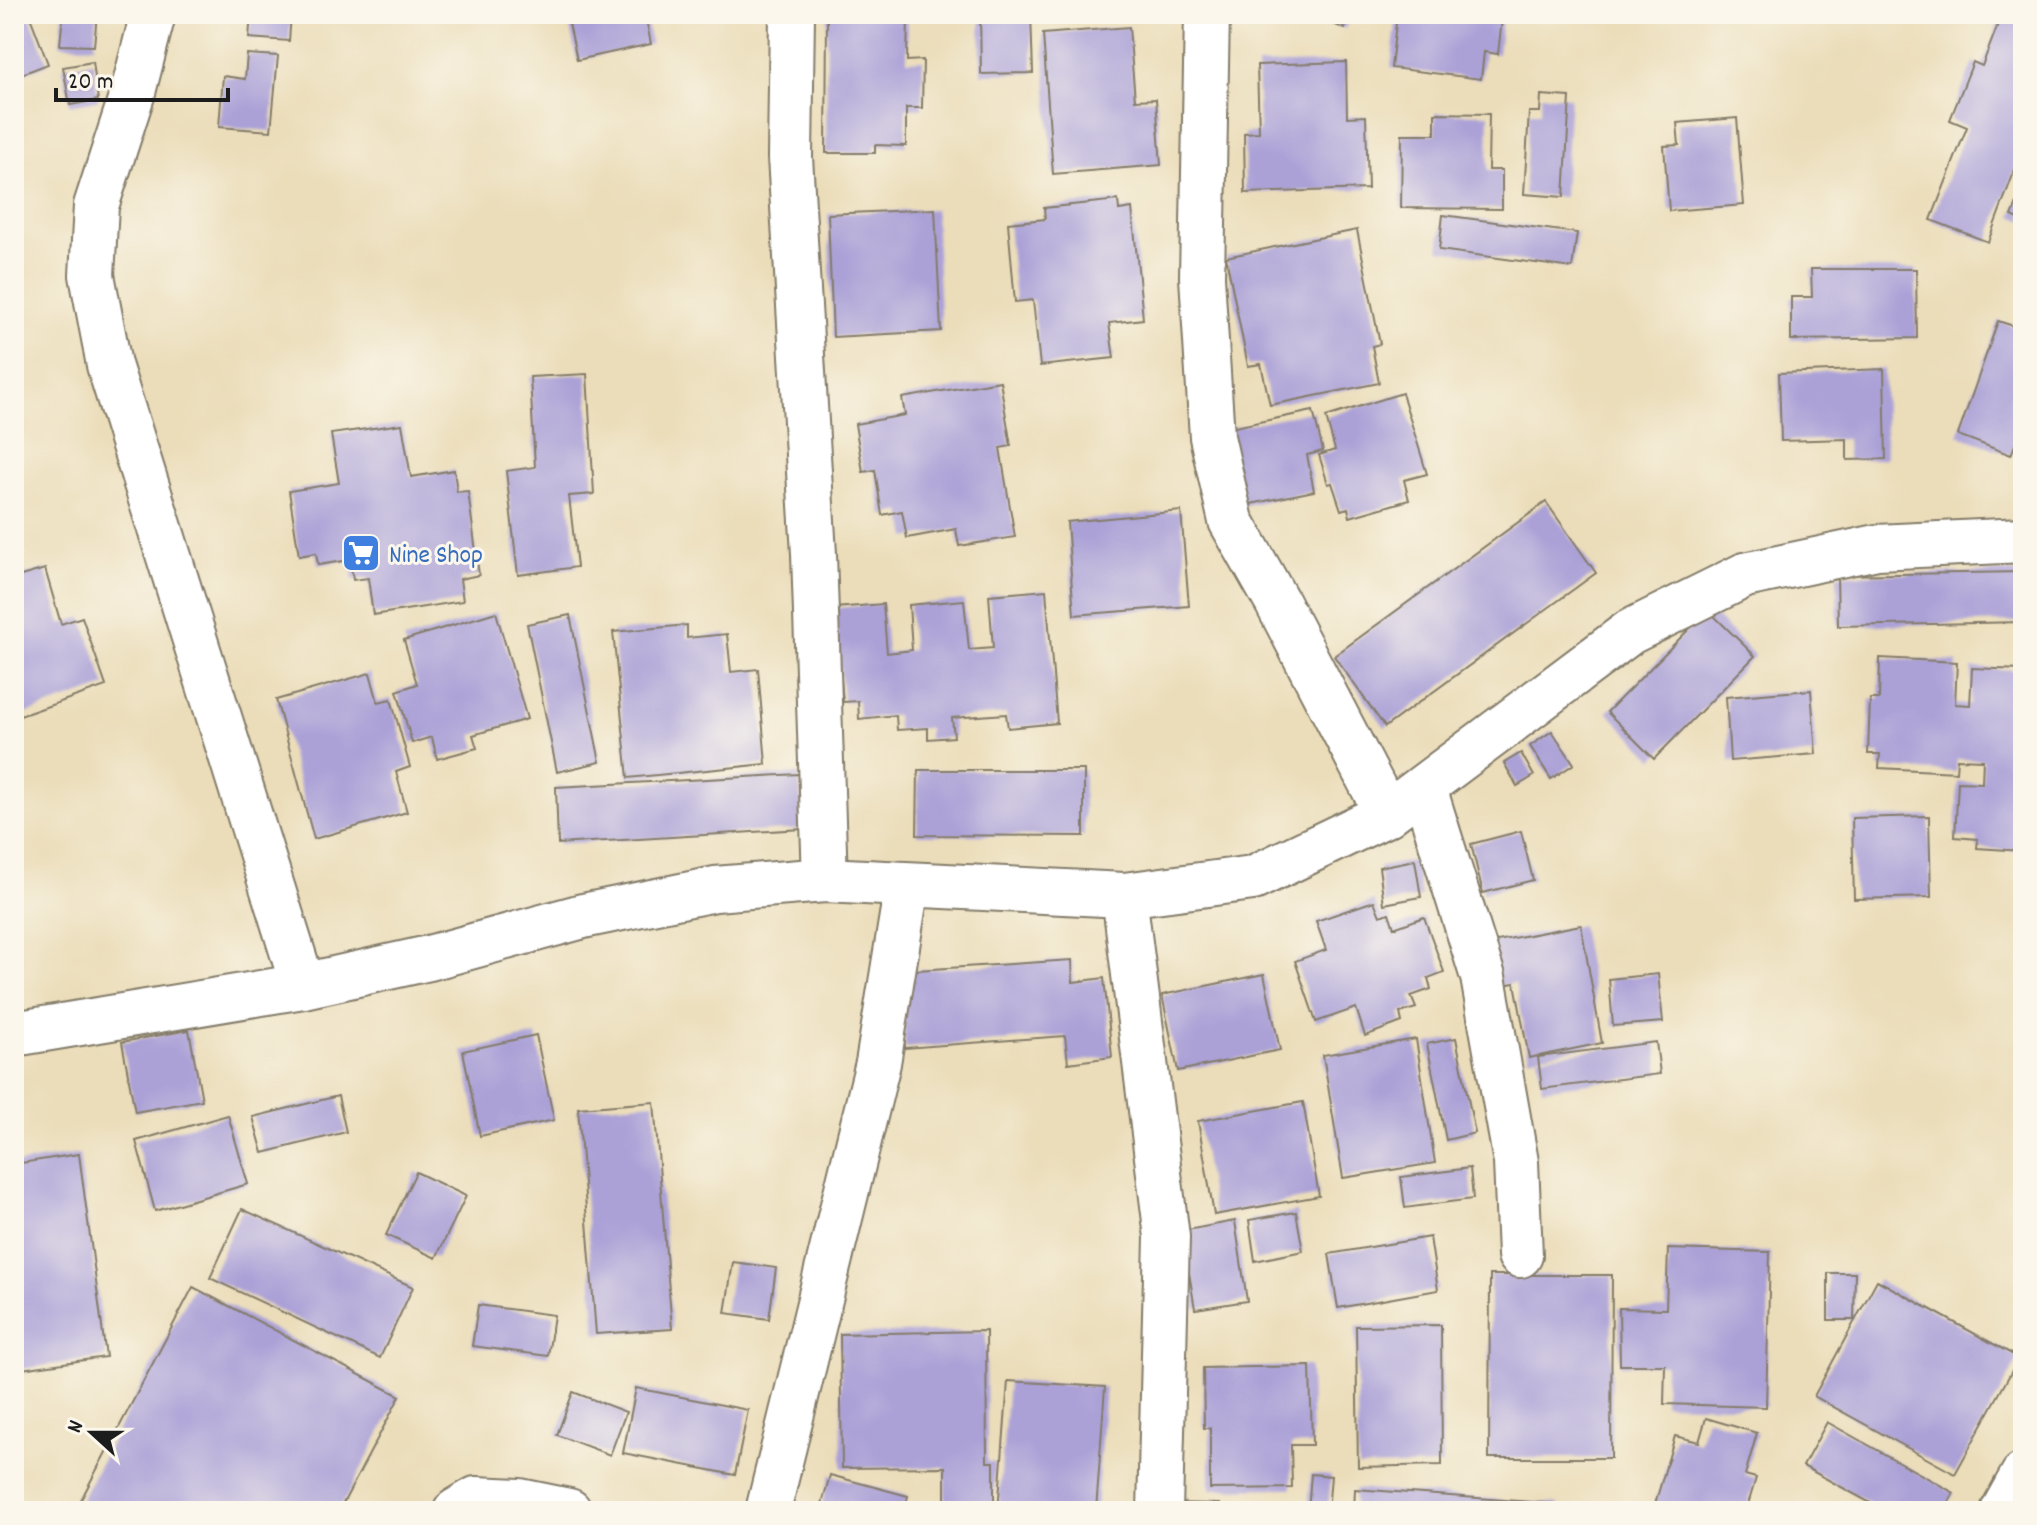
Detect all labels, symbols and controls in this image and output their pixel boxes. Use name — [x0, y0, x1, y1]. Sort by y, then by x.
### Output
scale bar — [56, 52, 228, 102]
text: 20 m — [68, 66, 114, 100]
supermarket icon: Nine Shop — [340, 532, 382, 574]
place label: Nine Shop — [389, 538, 483, 575]
north arrow — [52, 1393, 132, 1473]
text: N — [60, 1416, 93, 1438]

